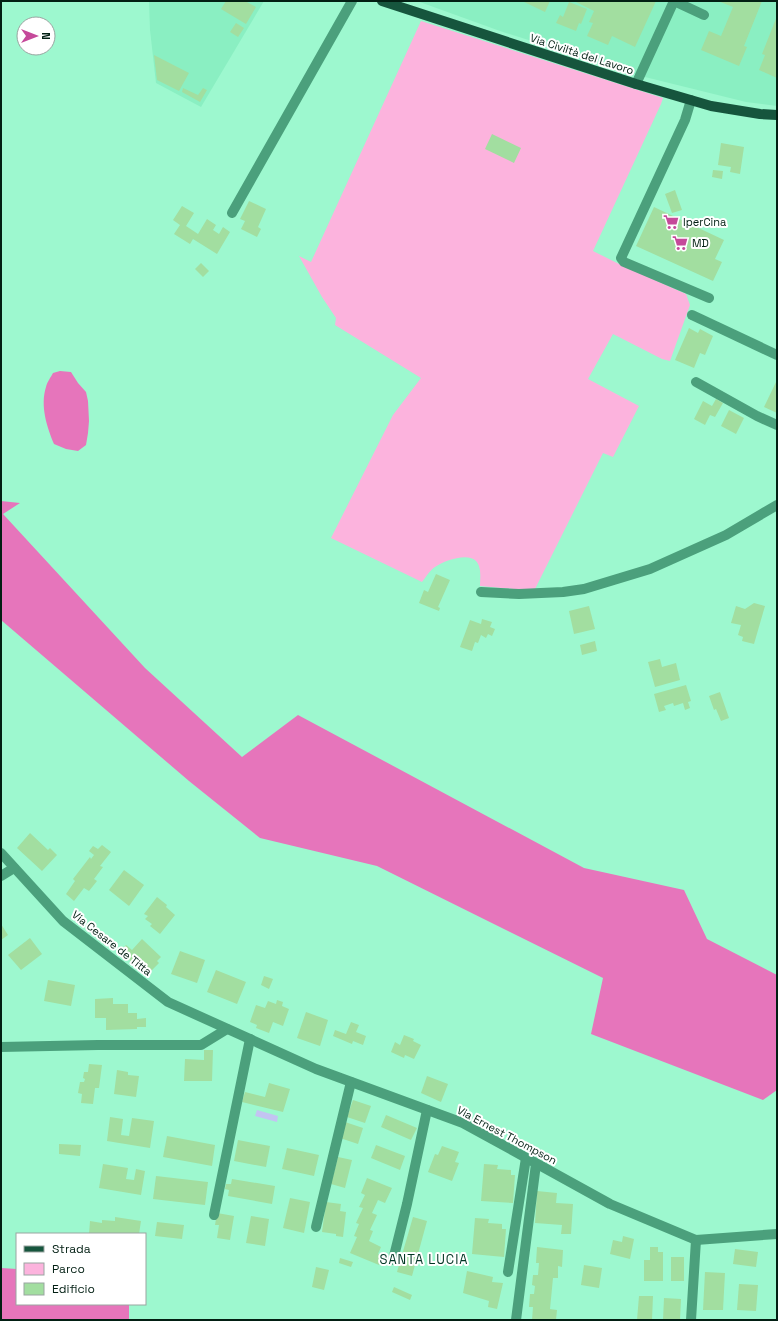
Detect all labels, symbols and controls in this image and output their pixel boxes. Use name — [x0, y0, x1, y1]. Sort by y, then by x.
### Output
north arrow — [16, 16, 56, 56]
street label: Via Civiltà del Lavoro — [528, 31, 636, 77]
text: N — [39, 32, 53, 40]
supermarket icon: IperCina — [662, 213, 680, 231]
place label: IperCina — [683, 215, 727, 229]
supermarket icon: MD — [671, 234, 689, 252]
place label: MD — [692, 236, 709, 250]
street label: Via Cesare de Titta — [69, 907, 155, 979]
street label: Via Ernest Thompson — [455, 1103, 559, 1167]
legend — [16, 1233, 146, 1305]
text: Strada — [52, 1241, 91, 1257]
district label: SANTA LUCIA — [379, 1251, 469, 1268]
text: Parco — [52, 1261, 85, 1277]
text: Edificio — [52, 1281, 95, 1297]

